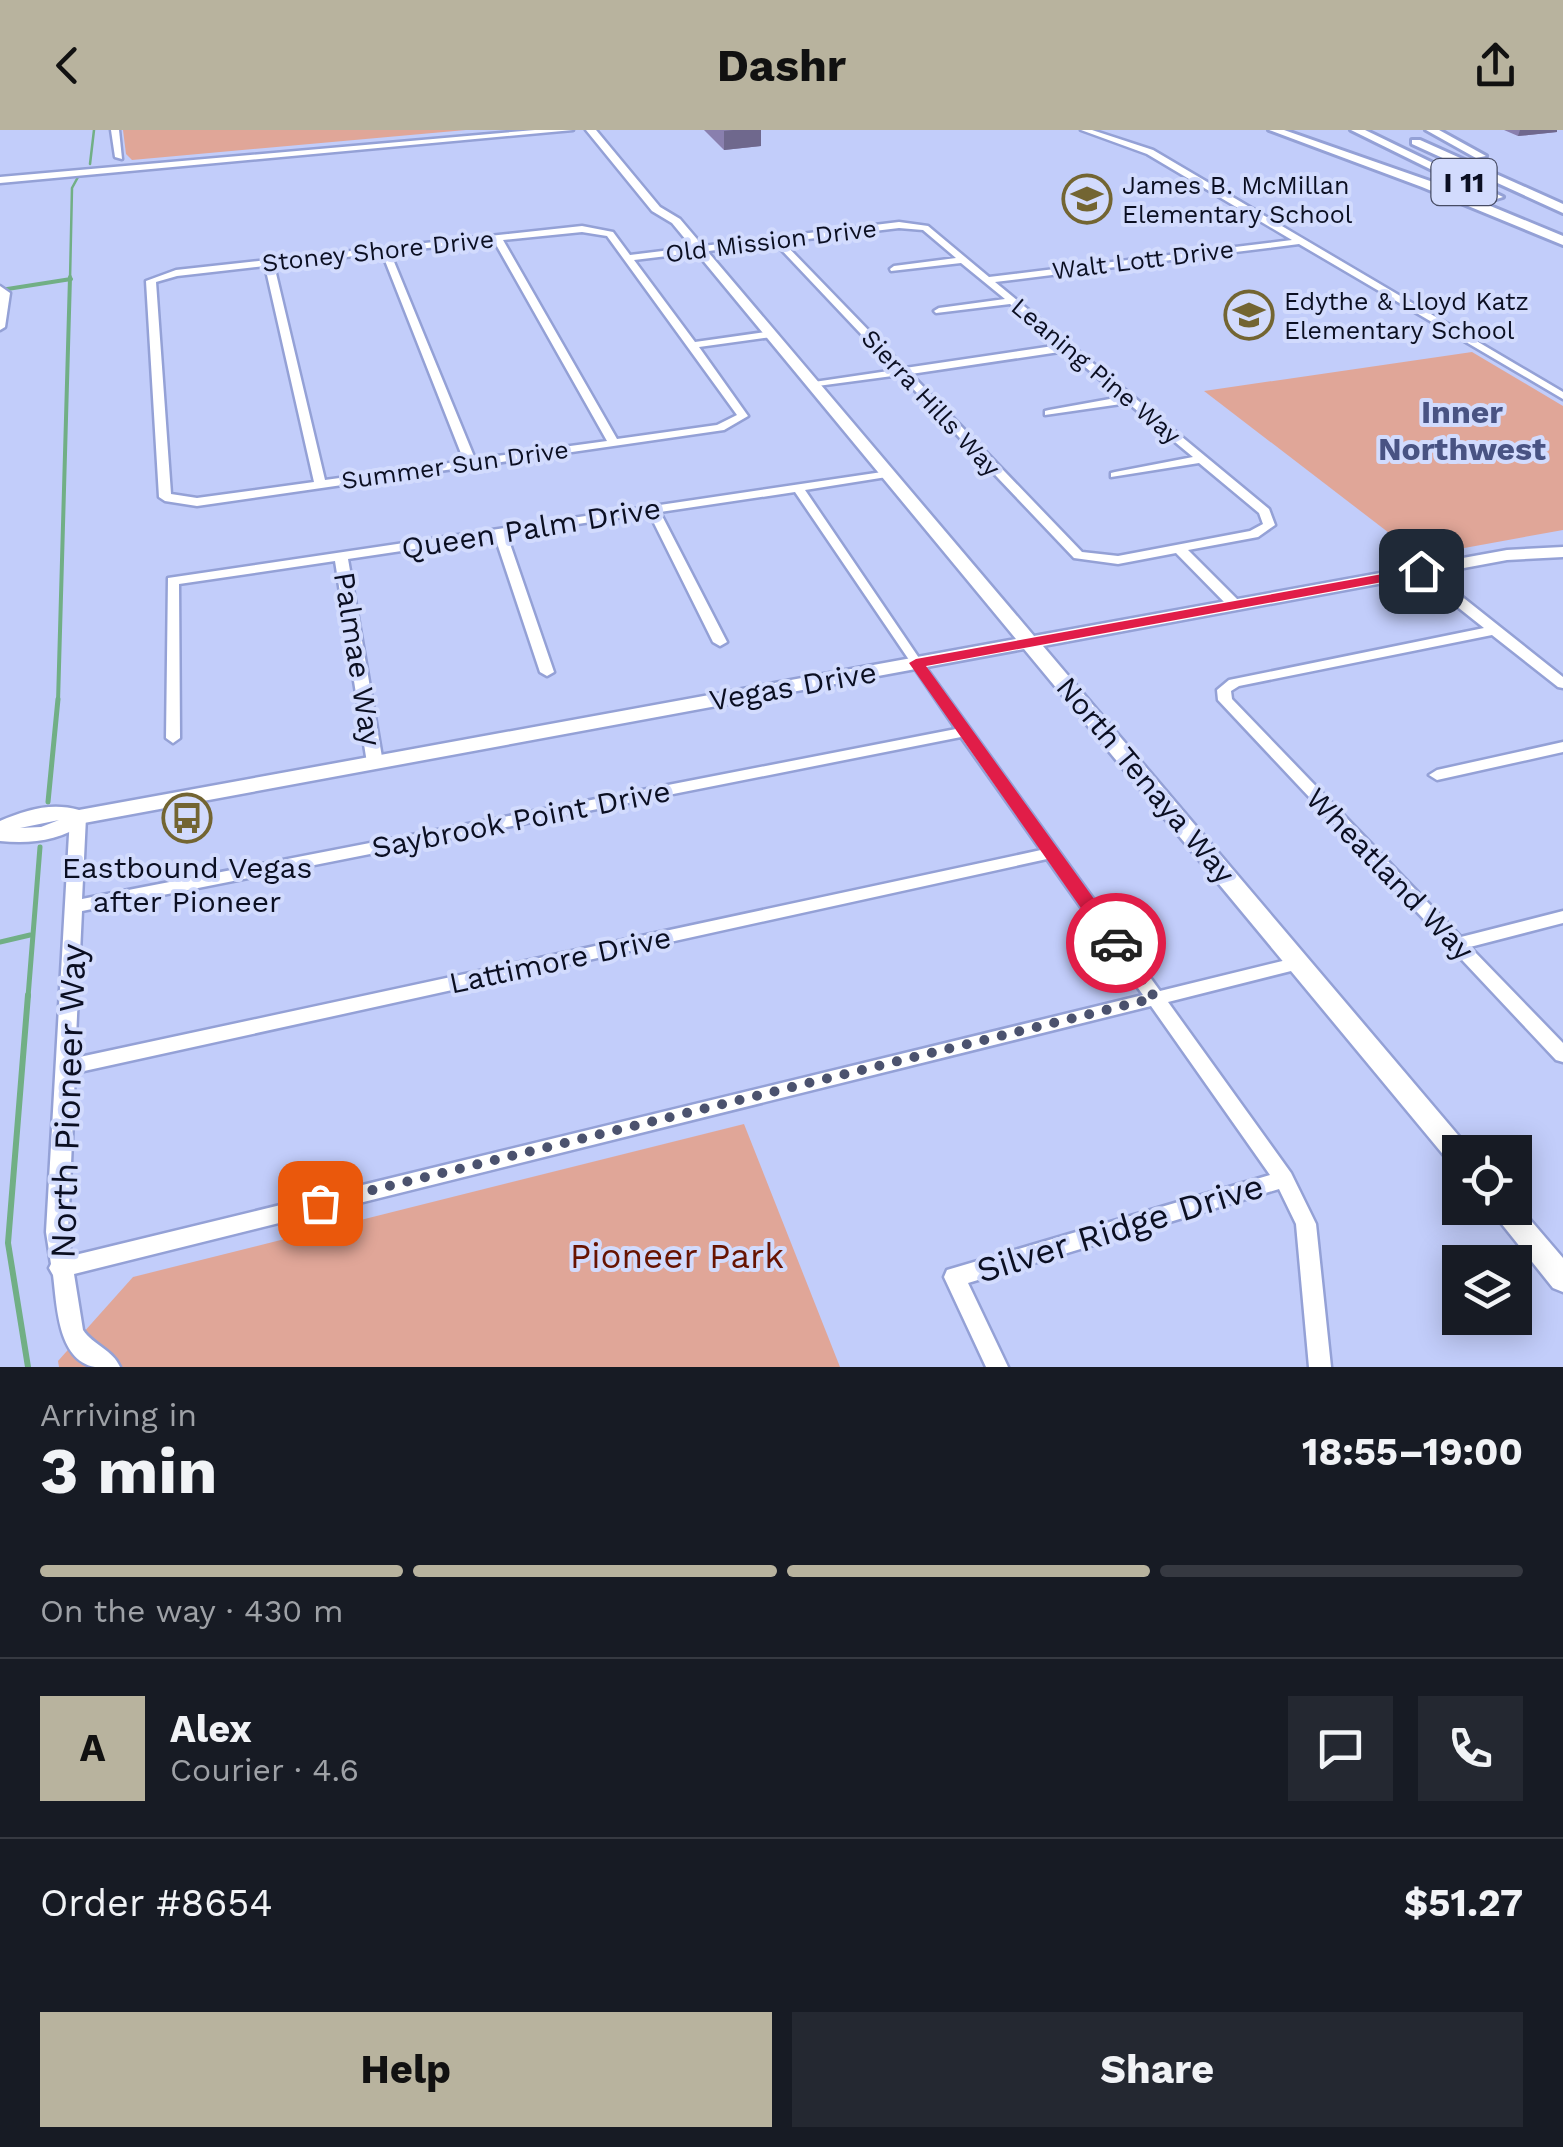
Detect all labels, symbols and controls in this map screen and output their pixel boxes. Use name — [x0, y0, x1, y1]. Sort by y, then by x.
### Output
icon: back — [40, 38, 95, 93]
icon: share — [1468, 38, 1523, 93]
text: Dashr — [717, 39, 846, 92]
road number: I 11 — [1432, 159, 1496, 205]
place label: James B. McMillan Elementary School — [1122, 171, 1353, 229]
school or university icon: James B. McMillan Elementary School — [1061, 173, 1113, 225]
street label: Old Mission Drive — [664, 214, 878, 268]
street label: Stoney Shore Drive — [261, 224, 495, 278]
street label: Walt Lott Drive — [1051, 234, 1235, 286]
place label: Edythe & Lloyd Katz Elementary School — [1284, 287, 1529, 345]
school or university icon: Edythe & Lloyd Katz Elementary School — [1223, 289, 1275, 341]
street label: Leaning Pine Way — [1006, 292, 1186, 450]
street label: Sierra Hills Way — [856, 324, 1006, 482]
district label: Inner Northwest — [1378, 393, 1546, 468]
street label: Summer Sun Drive — [340, 435, 570, 495]
street label: Queen Palm Drive — [399, 490, 663, 566]
pin — [1379, 529, 1464, 614]
icon: home — [1394, 544, 1449, 599]
street label: Palmae Way — [327, 569, 389, 749]
street label: Vegas Drive — [707, 654, 879, 718]
street label: North Tenaya Way — [1049, 670, 1243, 891]
street label: Saybrook Point Drive — [369, 773, 673, 865]
street label: Wheatland Way — [1299, 781, 1481, 968]
bus stop icon: Eastbound Vegas after Pioneer — [161, 792, 213, 844]
place label: Eastbound Vegas after Pioneer — [62, 850, 312, 919]
courier — [1066, 893, 1166, 993]
icon: car — [1089, 916, 1144, 971]
street label: Lattimore Drive — [446, 919, 674, 1001]
street label: North Pioneer Way — [42, 943, 94, 1259]
map controls — [1442, 1135, 1532, 1335]
button: locate — [1442, 1135, 1532, 1225]
pin — [278, 1161, 363, 1246]
street label: Silver Ridge Drive — [972, 1164, 1268, 1292]
icon: bag — [293, 1176, 348, 1231]
park label: Pioneer Park — [570, 1235, 784, 1277]
button: layers — [1442, 1245, 1532, 1335]
text: Arriving in — [40, 1396, 197, 1434]
text: 18:55–19:00 — [1302, 1430, 1523, 1474]
text: 3 min — [40, 1433, 218, 1509]
text: On the way · 430 m — [40, 1592, 344, 1630]
button: chat — [1288, 1696, 1393, 1801]
button: phone — [1418, 1696, 1523, 1801]
text: Alex — [170, 1707, 252, 1751]
text: A — [80, 1726, 105, 1770]
text: Courier · 4.6 — [170, 1751, 359, 1789]
text: Order #8654 — [40, 1881, 273, 1925]
text: $51.27 — [1404, 1881, 1523, 1925]
button: Help — [40, 2012, 772, 2127]
button: Share — [792, 2012, 1523, 2127]

